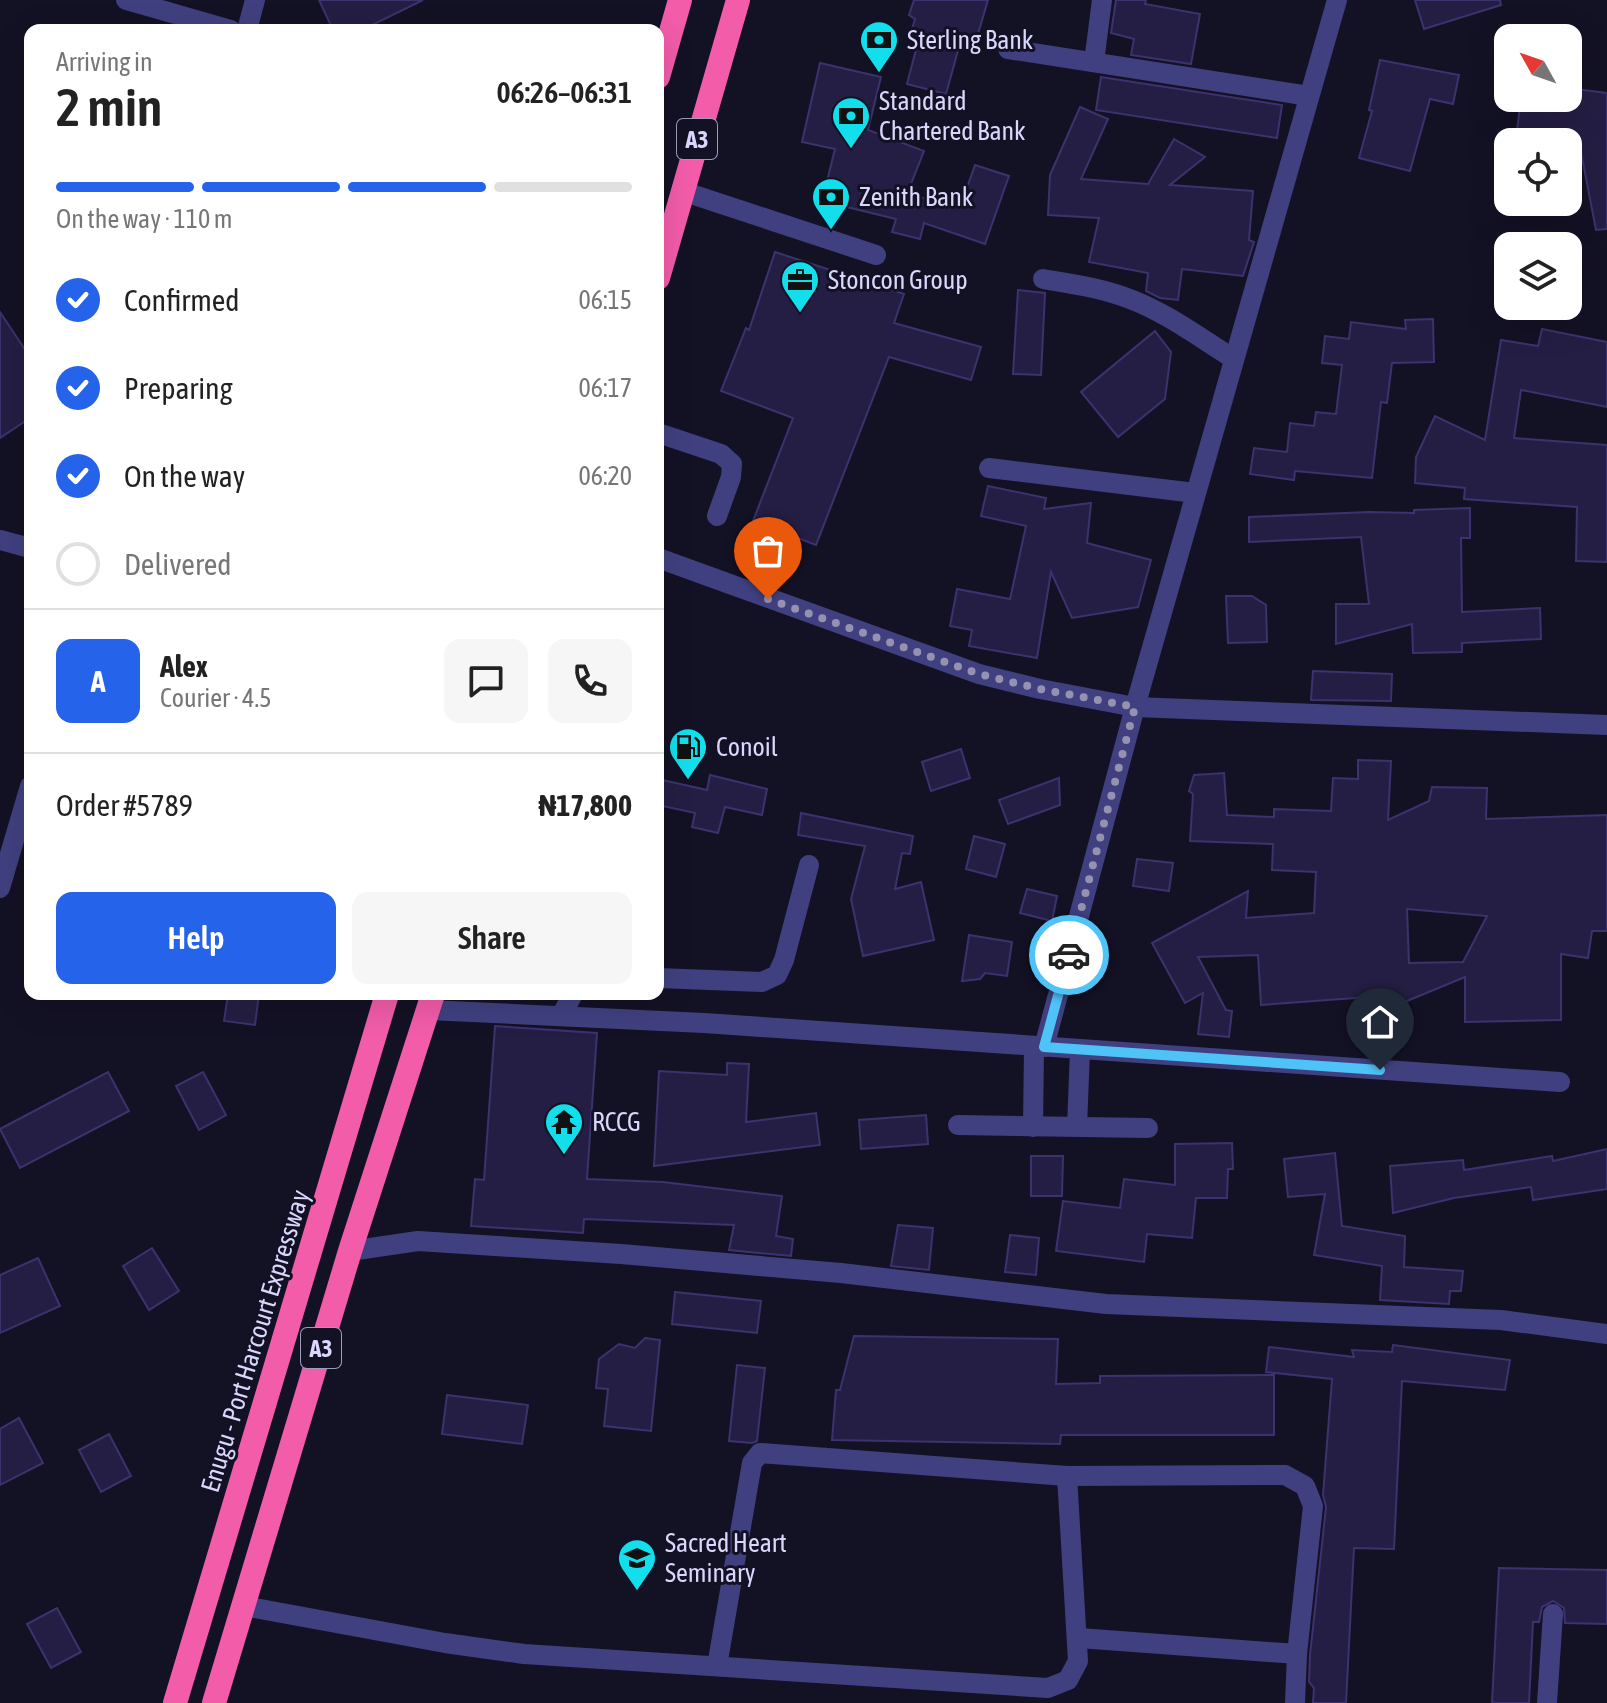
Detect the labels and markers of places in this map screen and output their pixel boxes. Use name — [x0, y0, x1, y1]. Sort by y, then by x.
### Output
bank icon: Sterling Bank — [858, 19, 900, 74]
place label: Sterling Bank — [907, 25, 1033, 55]
place label: Standard Chartered Bank — [879, 86, 1026, 146]
bank icon: Standard Chartered Bank — [830, 95, 872, 150]
bank icon: Zenith Bank — [810, 176, 852, 231]
place label: Zenith Bank — [859, 182, 973, 212]
office icon: Stoncon Group — [779, 259, 821, 314]
place label: Stoncon Group — [828, 265, 968, 295]
pin — [734, 517, 802, 599]
fuel station icon: Conoil — [667, 726, 709, 781]
place label: Conoil — [716, 732, 778, 762]
pin — [1346, 988, 1414, 1070]
temple icon: RCCG — [543, 1101, 585, 1156]
place label: RCCG — [592, 1107, 641, 1137]
place label: Sacred Heart Seminary — [665, 1528, 787, 1588]
school or university icon: Sacred Heart Seminary — [616, 1537, 658, 1592]

